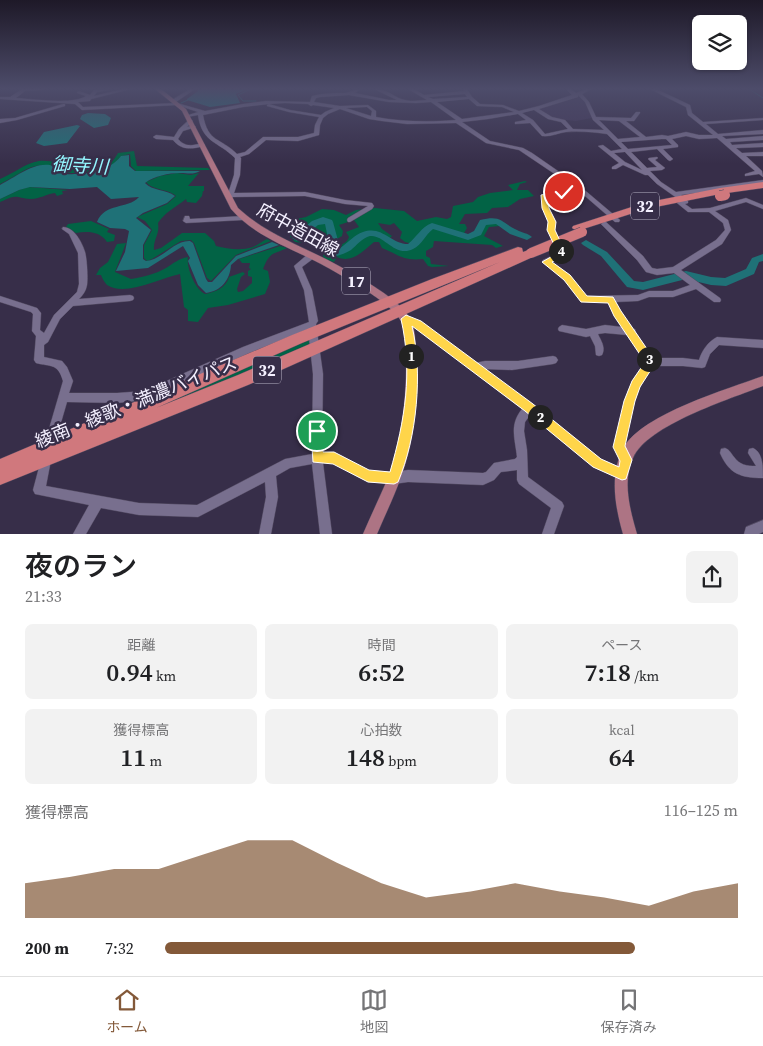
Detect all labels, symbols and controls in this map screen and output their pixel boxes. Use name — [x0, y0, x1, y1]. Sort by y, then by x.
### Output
map controls — [692, 15, 747, 70]
button: layers — [692, 15, 747, 70]
water label: 御寺川 — [51, 151, 111, 180]
pin — [543, 171, 585, 213]
icon: check — [550, 178, 578, 206]
road number: 32 — [631, 192, 659, 220]
street label: 府中造田線 — [253, 197, 344, 262]
pin: 4 — [548, 238, 574, 264]
text: 4 — [558, 241, 565, 261]
road number: 17 — [342, 268, 370, 294]
pin: 1 — [398, 344, 424, 368]
text: 1 — [408, 346, 415, 366]
pin: 3 — [636, 346, 662, 372]
text: 3 — [646, 349, 653, 369]
street label: 綾南・綾歌・満濃バイパス — [31, 350, 240, 454]
road number: 32 — [253, 356, 281, 384]
pin: 2 — [528, 404, 552, 430]
text: 2 — [537, 407, 544, 427]
pin — [296, 410, 338, 452]
icon: arrive — [303, 417, 331, 445]
text: 夜のラン — [25, 547, 137, 585]
button: share — [686, 551, 738, 603]
text: 21:33 — [25, 585, 62, 607]
text: 距離 — [127, 635, 155, 655]
text: 時間 — [367, 635, 395, 655]
text: ペース — [601, 635, 642, 655]
text: 0.94 — [106, 655, 153, 689]
text: 6:52 — [358, 655, 405, 689]
text: 7:18 — [584, 655, 631, 689]
text: km — [153, 666, 176, 686]
text: /km — [631, 666, 659, 686]
text: 獲得標高 — [113, 720, 169, 740]
text: 心拍数 — [360, 720, 402, 740]
text: kcal — [609, 720, 635, 740]
text: 11 — [120, 740, 146, 774]
text: 148 — [346, 740, 385, 774]
text: 64 — [609, 740, 635, 774]
text: m — [146, 751, 162, 771]
text: bpm — [385, 751, 417, 771]
text: 116–125 m — [664, 799, 738, 821]
text: 獲得標高 — [25, 801, 89, 823]
text: 200 m — [25, 937, 69, 959]
text: 7:32 — [105, 937, 134, 959]
tab: ホーム — [106, 986, 148, 1037]
tab: 地図 — [360, 986, 388, 1037]
tab: 保存済み — [601, 986, 657, 1037]

